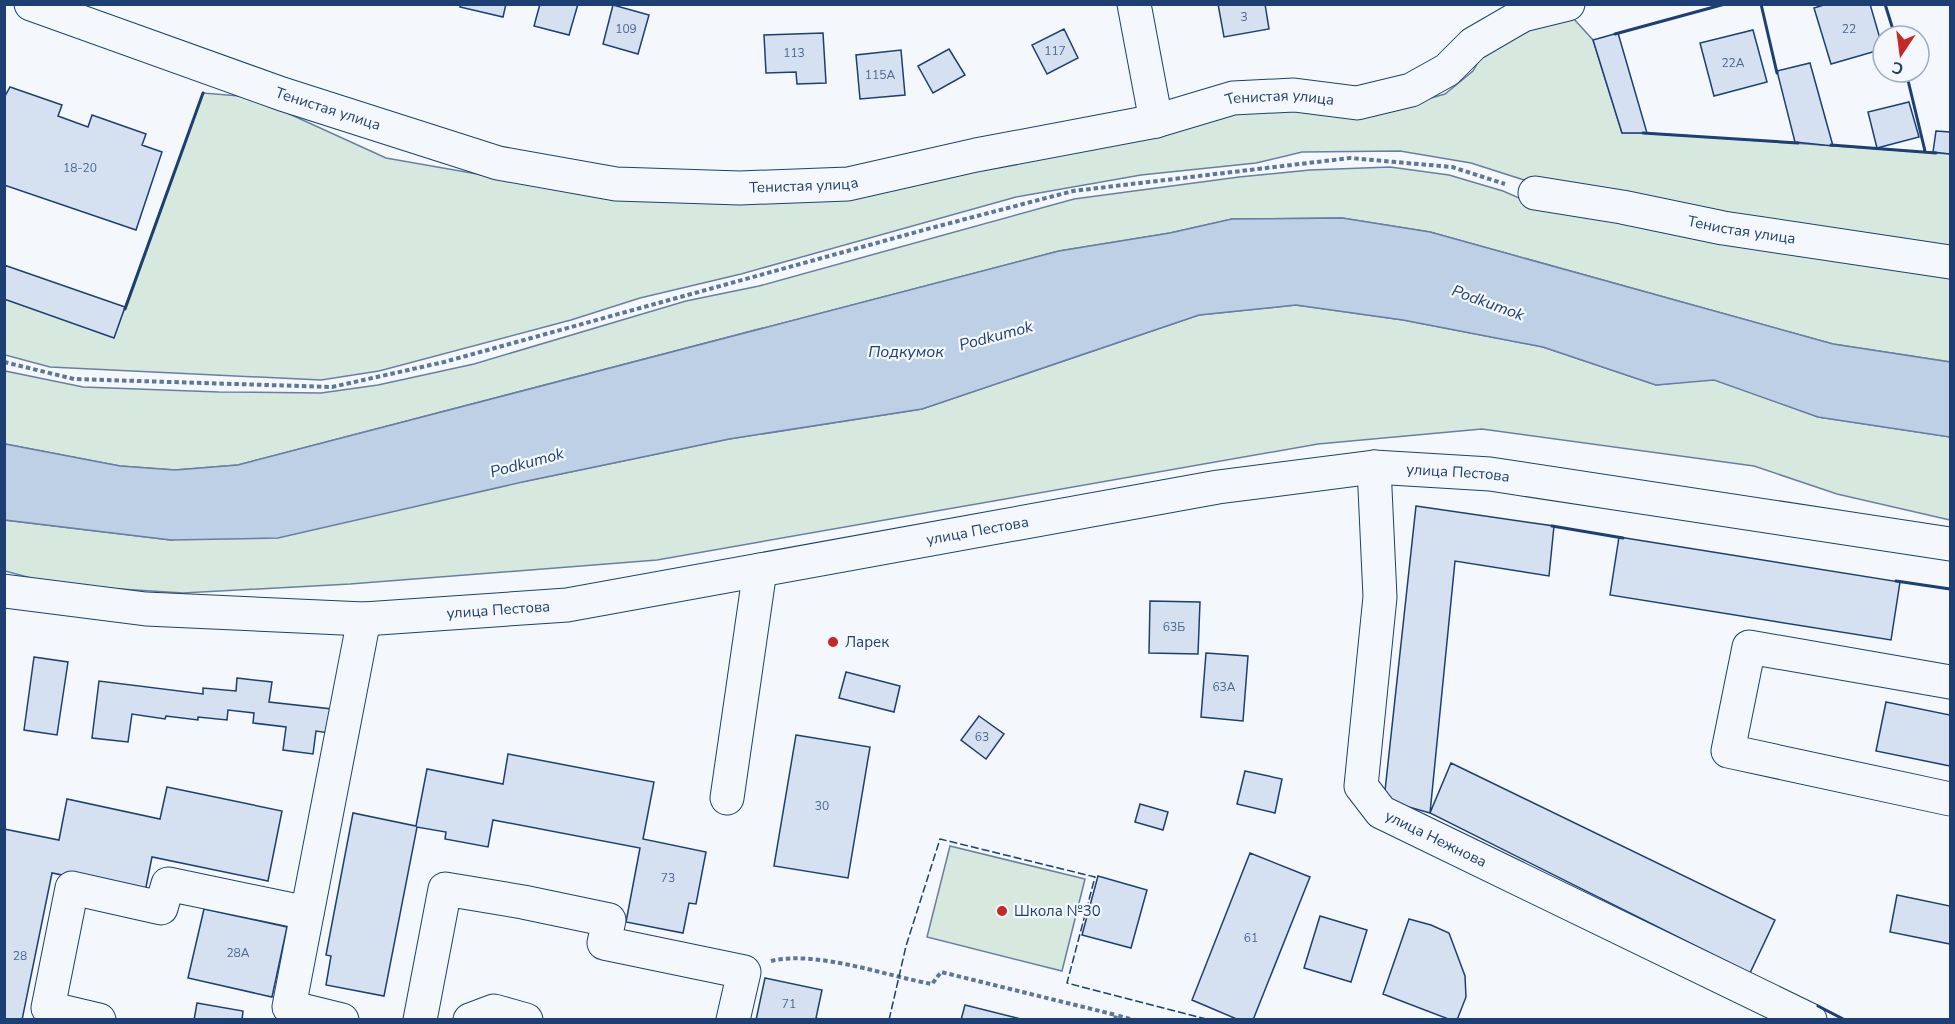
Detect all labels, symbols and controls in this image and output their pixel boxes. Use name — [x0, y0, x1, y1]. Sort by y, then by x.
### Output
house number: 3 — [1240, 9, 1248, 25]
house number: 109 — [615, 21, 637, 37]
house number: 22 — [1842, 21, 1856, 37]
north arrow — [1871, 24, 1931, 84]
house number: 117 — [1044, 43, 1066, 59]
house number: 113 — [783, 45, 805, 61]
house number: 22А — [1721, 55, 1745, 71]
text: С — [1890, 56, 1906, 80]
house number: 115А — [865, 67, 895, 83]
street label: Тенистая улица — [273, 82, 383, 135]
street label: Тенистая улица — [1223, 85, 1335, 110]
house number: 18-20 — [63, 160, 97, 176]
street label: Тенистая улица — [749, 172, 860, 198]
street label: Тенистая улица — [1686, 211, 1797, 249]
water label: Podkumok — [1449, 280, 1528, 327]
water label: Podkumok — [957, 315, 1036, 356]
water label: Подкумок — [868, 341, 944, 363]
water label: Podkumok — [488, 442, 567, 483]
street label: улица Пестова — [1406, 459, 1511, 487]
street label: улица Пестова — [925, 512, 1030, 550]
street label: улица Пестова — [446, 596, 551, 623]
house number: 63Б — [1163, 619, 1185, 635]
place label: Ларек — [845, 632, 889, 652]
marker: Ларек — [826, 635, 840, 649]
house number: 63А — [1212, 679, 1236, 695]
house number: 63 — [975, 729, 989, 745]
house number: 30 — [815, 798, 829, 814]
street label: улица Нежнова — [1382, 806, 1490, 872]
house number: 73 — [661, 870, 675, 886]
place label: Школа №30 — [1014, 901, 1101, 921]
marker: Школа №30 — [995, 904, 1009, 918]
house number: 61 — [1244, 930, 1258, 946]
house number: 28А — [226, 945, 250, 961]
house number: 28 — [13, 948, 27, 964]
house number: 71 — [782, 996, 796, 1012]

